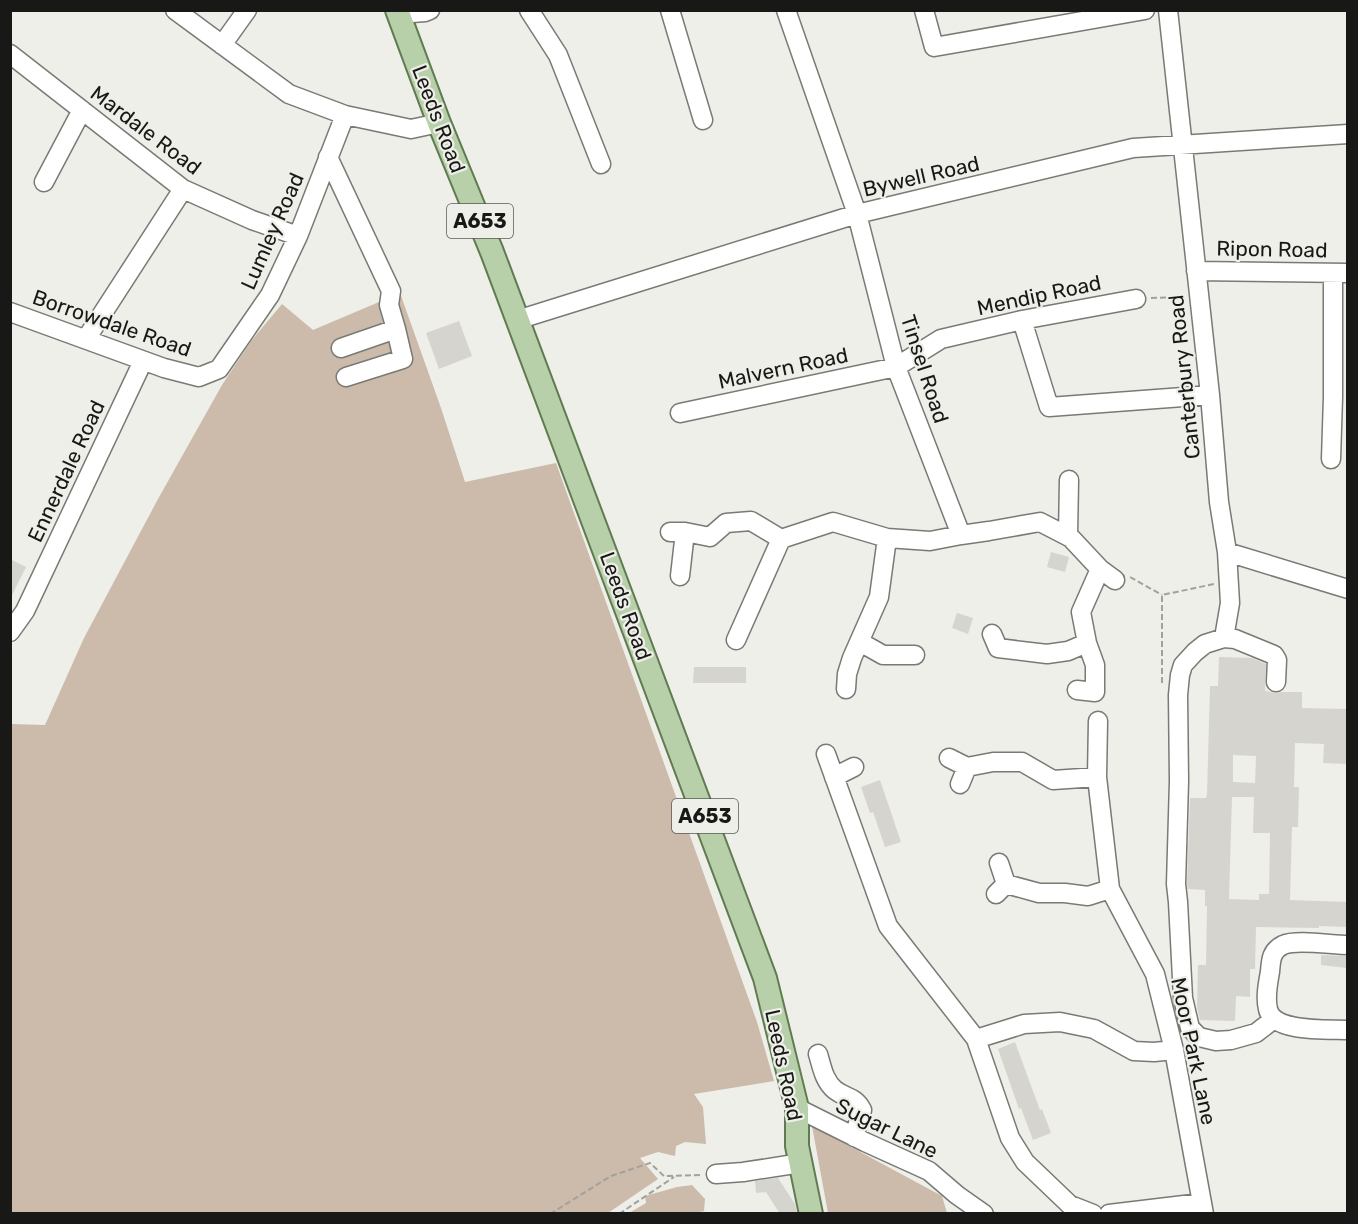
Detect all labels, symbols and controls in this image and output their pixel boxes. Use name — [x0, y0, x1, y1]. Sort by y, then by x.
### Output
street label: Leeds Road — [407, 62, 471, 176]
street label: Mardale Road — [86, 80, 206, 180]
street label: Bywell Road — [860, 150, 982, 202]
street label: Lumley Road — [235, 169, 309, 293]
road number: A653 — [447, 204, 513, 238]
street label: Ripon Road — [1216, 236, 1328, 262]
street label: Mendip Road — [975, 270, 1103, 320]
street label: Borrowdale Road — [29, 284, 195, 362]
street label: Canterbury Road — [1163, 294, 1205, 460]
street label: Tinsel Road — [896, 312, 954, 426]
street label: Malvern Road — [716, 342, 850, 394]
street label: Ennerdale Road — [22, 396, 110, 546]
street label: Leeds Road — [595, 549, 657, 663]
road number: A653 — [672, 799, 738, 833]
street label: Moor Park Lane — [1166, 975, 1222, 1127]
street label: Leeds Road — [760, 1007, 808, 1123]
street label: Sugar Lane — [832, 1093, 942, 1163]

